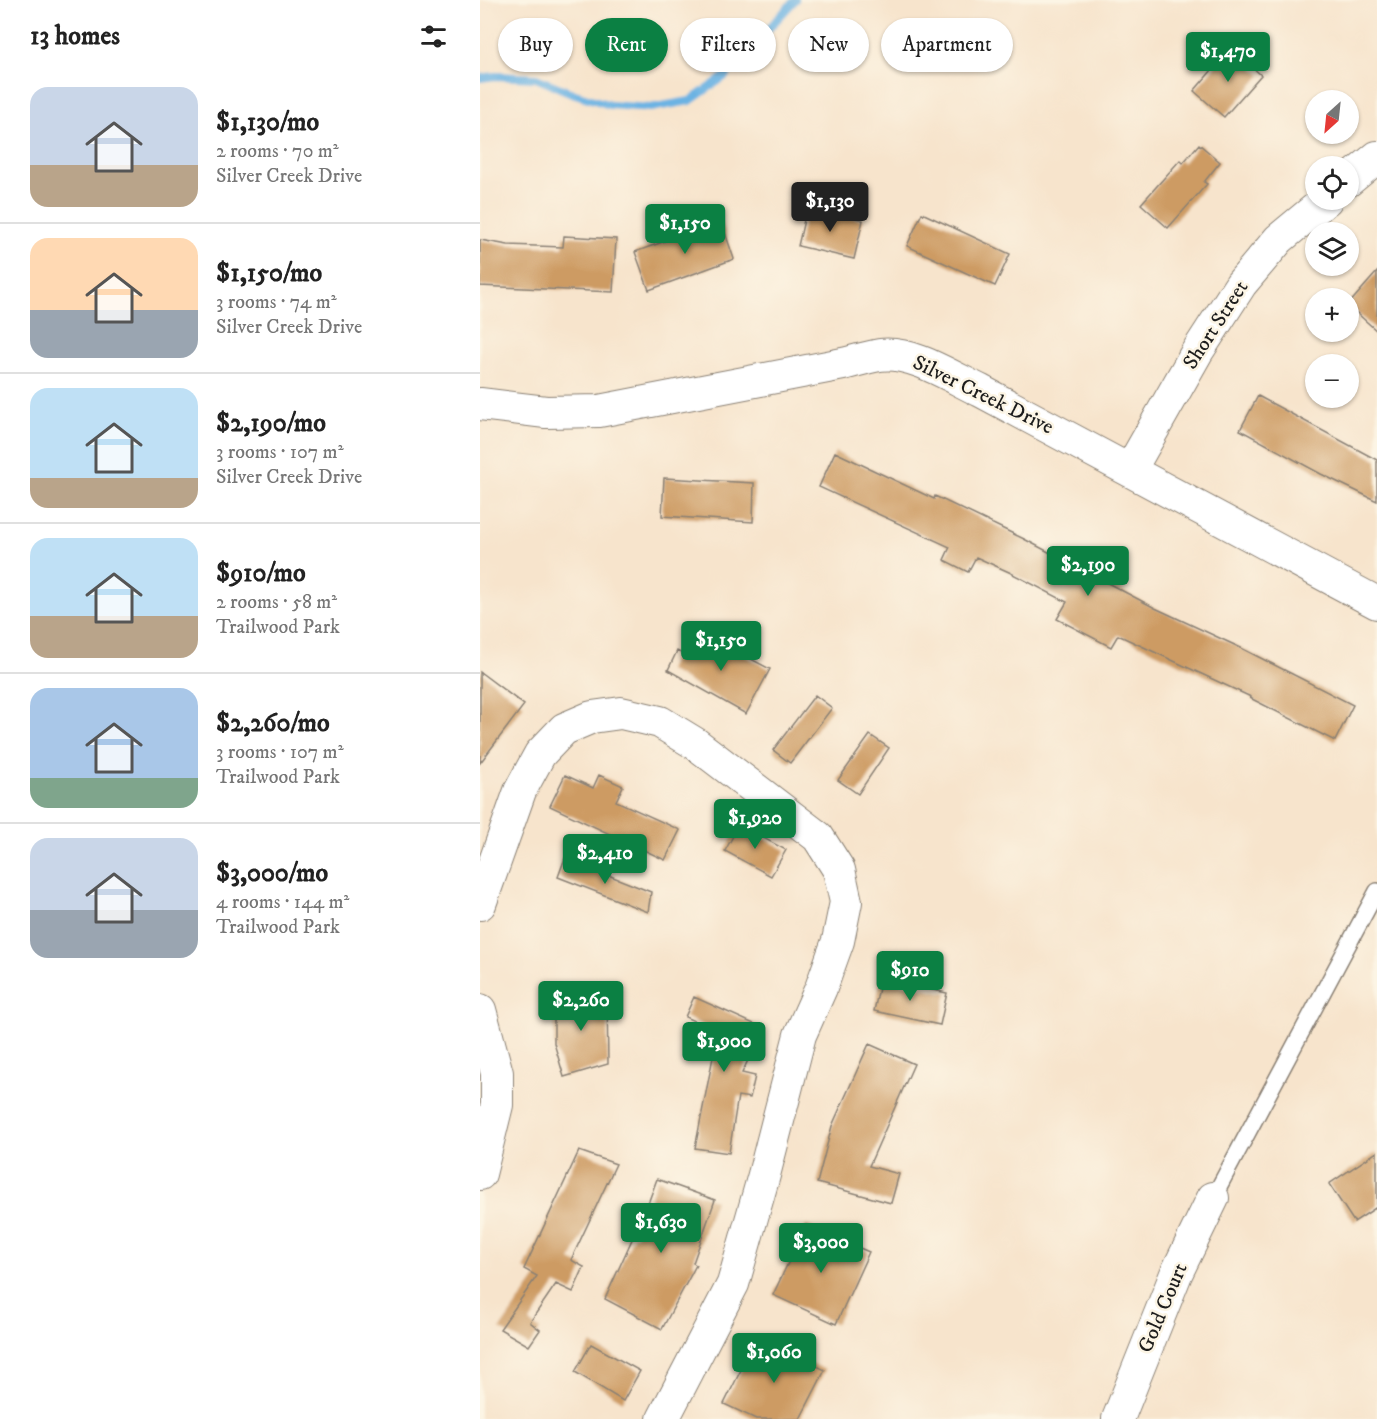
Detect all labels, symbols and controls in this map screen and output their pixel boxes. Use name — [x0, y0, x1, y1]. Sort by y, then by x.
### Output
chip: Buy — [498, 18, 573, 72]
chip: Rent — [585, 18, 668, 72]
chip: Filters — [680, 18, 776, 72]
chip: New — [788, 18, 869, 72]
chip: Apartment — [881, 18, 1013, 72]
text: 13 homes — [30, 20, 120, 53]
icon: filters — [417, 20, 450, 53]
pin: $1,470 — [1179, 32, 1277, 83]
text: $1,470 — [1200, 39, 1256, 64]
north arrow — [1305, 90, 1359, 144]
map controls — [1305, 90, 1359, 408]
text: $1,130/mo — [216, 106, 319, 139]
icon: home — [78, 111, 150, 183]
text: 2 rooms · 70 m² — [216, 139, 339, 164]
button: locate — [1305, 156, 1359, 210]
text: Silver Creek Drive — [216, 164, 362, 189]
pin: $1,130 — [781, 182, 879, 233]
text: $1,130 — [805, 189, 855, 214]
pin: $1,150 — [636, 204, 734, 255]
text: $1,150 — [659, 211, 711, 236]
button: layers — [1305, 222, 1359, 276]
text: $1,150/mo — [216, 257, 322, 290]
icon: home — [78, 262, 150, 334]
street label: Short Street — [1178, 275, 1255, 374]
button: + — [1305, 288, 1359, 342]
text: 3 rooms · 74 m² — [216, 290, 337, 315]
text: Silver Creek Drive — [216, 315, 362, 340]
street label: Silver Creek Drive — [908, 350, 1058, 440]
button: − — [1305, 354, 1359, 408]
text: $2,190/mo — [216, 407, 326, 440]
icon: home — [78, 412, 150, 484]
text: 3 rooms · 107 m² — [216, 440, 344, 465]
text: Silver Creek Drive — [216, 465, 362, 490]
pin: $2,190 — [1039, 546, 1137, 597]
text: $2,190 — [1061, 553, 1115, 578]
text: $910/mo — [216, 557, 306, 590]
icon: home — [78, 562, 150, 634]
text: 2 rooms · 58 m² — [216, 590, 337, 615]
text: Trailwood Park — [216, 615, 340, 640]
pin: $1,150 — [672, 621, 770, 672]
text: $1,150 — [695, 628, 747, 653]
text: $2,260/mo — [216, 707, 330, 740]
icon: home — [78, 712, 150, 784]
text: 3 rooms · 107 m² — [216, 740, 344, 765]
text: Trailwood Park — [216, 765, 340, 790]
pin: $1,920 — [706, 799, 804, 850]
text: $1,920 — [728, 806, 782, 831]
pin: $2,410 — [556, 834, 654, 885]
text: $2,410 — [577, 841, 633, 866]
text: $3,000/mo — [216, 857, 328, 890]
icon: home — [78, 862, 150, 934]
text: 4 rooms · 144 m² — [216, 890, 349, 915]
text: Trailwood Park — [216, 915, 340, 940]
pin: $910 — [874, 951, 946, 1002]
text: $910 — [891, 958, 929, 983]
pin: $2,260 — [532, 981, 630, 1032]
text: $2,260 — [552, 988, 610, 1013]
pin: $1,900 — [675, 1022, 773, 1073]
text: $1,900 — [696, 1029, 752, 1054]
pin: $1,630 — [612, 1203, 710, 1254]
text: $1,630 — [635, 1210, 687, 1235]
pin: $3,000 — [772, 1223, 870, 1274]
text: $3,000 — [793, 1230, 849, 1255]
street label: Gold Court — [1132, 1259, 1194, 1357]
pin: $1,060 — [725, 1333, 823, 1384]
text: $1,060 — [746, 1340, 802, 1365]

